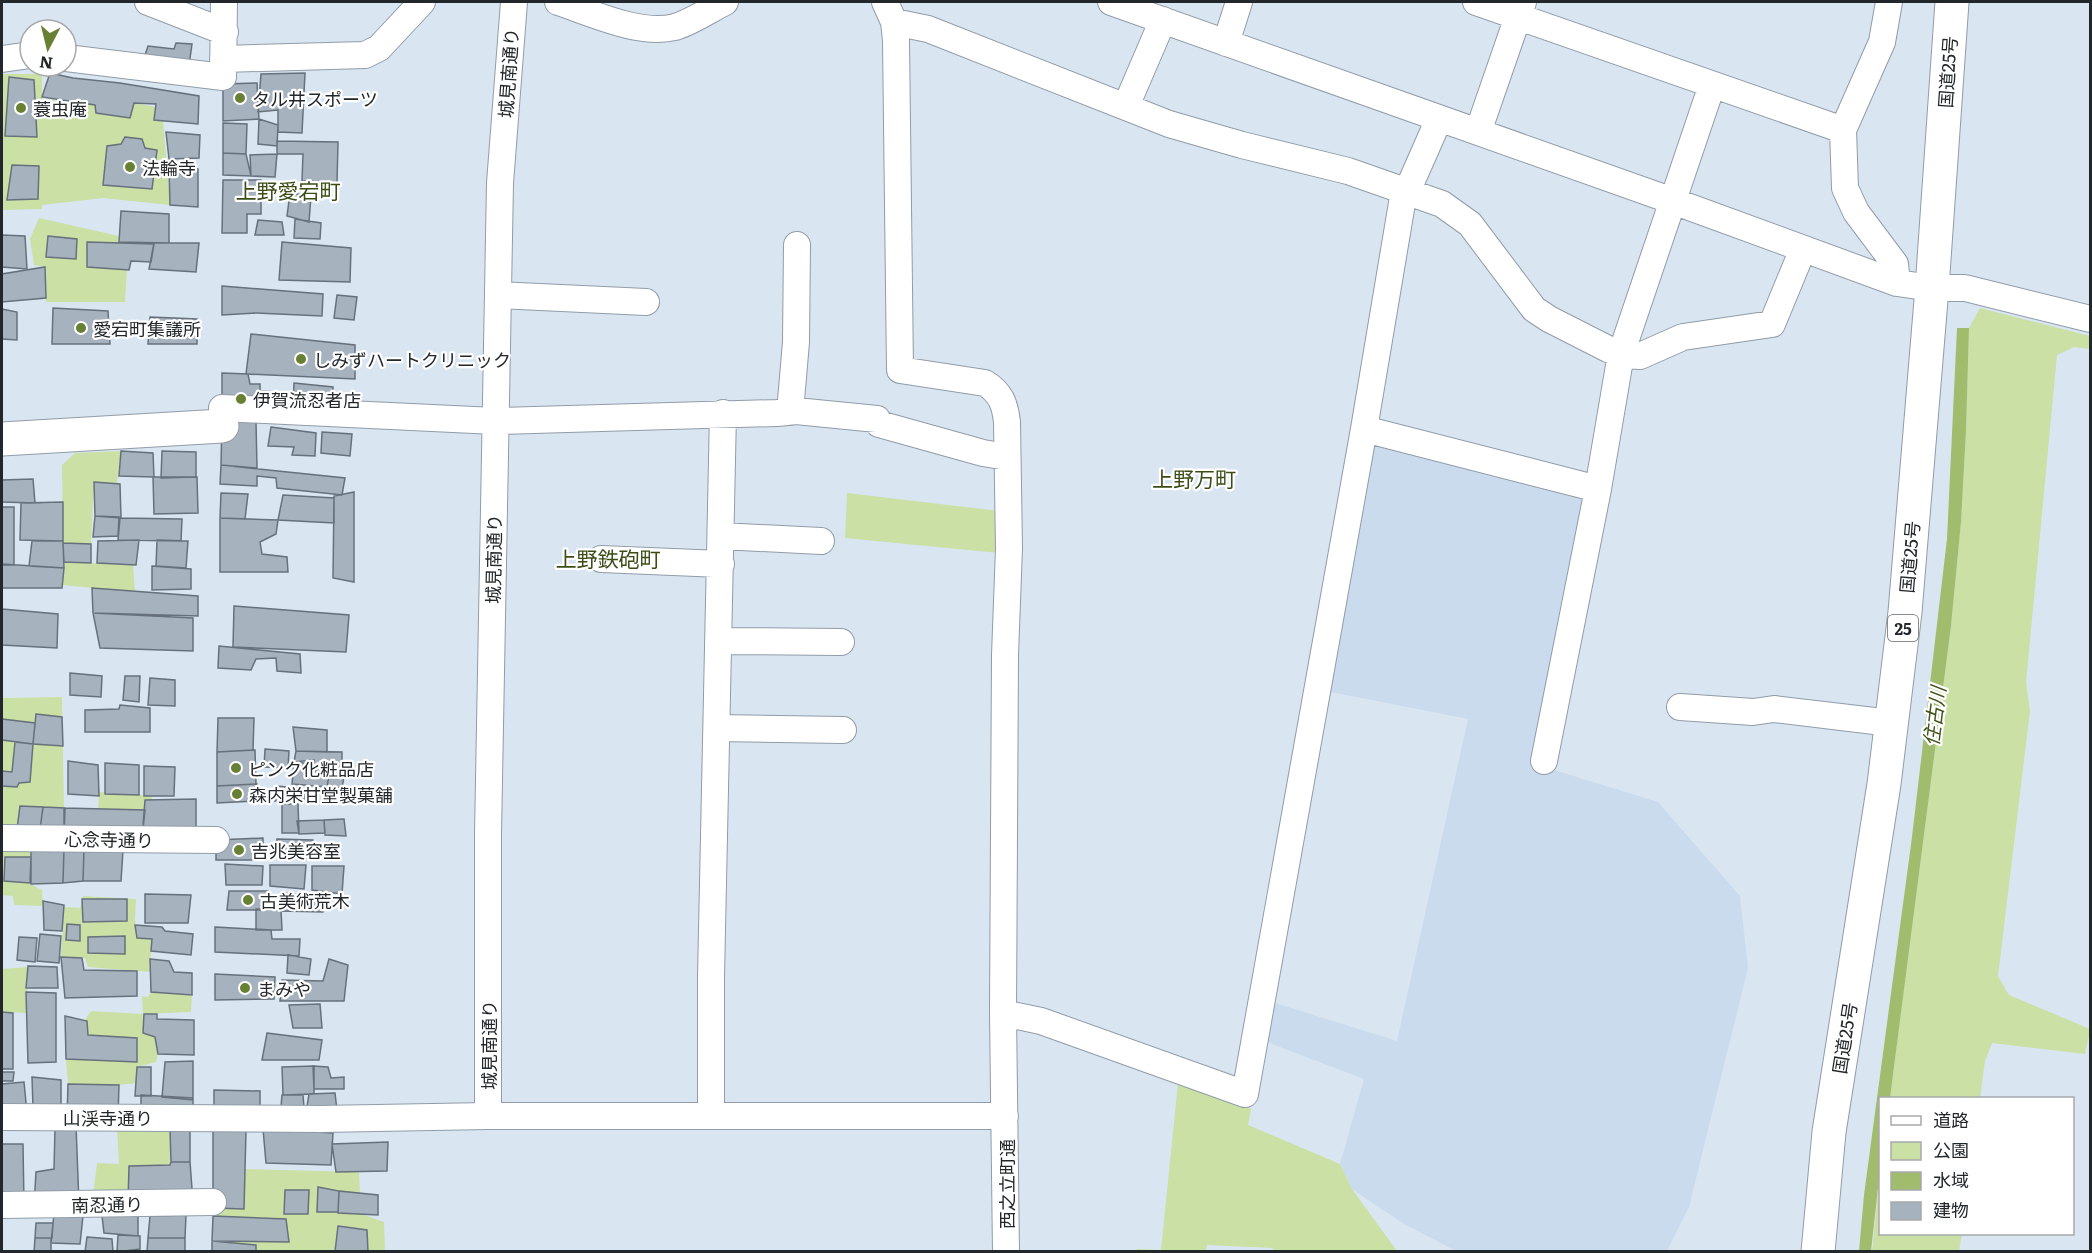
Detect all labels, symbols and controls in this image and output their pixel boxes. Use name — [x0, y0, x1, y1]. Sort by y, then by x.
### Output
north arrow — [18, 18, 78, 78]
street label: 城見南通り — [491, 27, 525, 119]
street label: 国道25号 — [1931, 35, 1963, 109]
text: N — [38, 51, 54, 77]
place label: タル井スポーツ — [252, 85, 378, 112]
marker: タル井スポーツ — [233, 91, 247, 105]
place label: 蓑虫庵 — [33, 95, 87, 122]
marker: 蓑虫庵 — [14, 101, 28, 115]
place label: 法輪寺 — [142, 154, 196, 181]
marker: 法輪寺 — [123, 160, 137, 174]
district label: 上野愛宕町 — [236, 174, 341, 205]
place label: 愛宕町集議所 — [93, 315, 201, 342]
marker: 愛宕町集議所 — [74, 321, 88, 335]
place label: しみずハートクリニック — [313, 346, 511, 373]
marker: しみずハートクリニック — [294, 352, 308, 366]
place label: 伊賀流忍者店 — [253, 386, 361, 413]
marker: 伊賀流忍者店 — [234, 392, 248, 406]
district label: 上野万町 — [1152, 462, 1236, 493]
street label: 城見南通り — [479, 514, 507, 604]
street label: 国道25号 — [1892, 520, 1926, 594]
district label: 上野鉄砲町 — [556, 542, 661, 573]
road number: 25 — [1888, 615, 1918, 641]
water label: 住古川 — [1914, 682, 1952, 748]
place label: ピンク化粧品店 — [248, 755, 374, 782]
marker: ピンク化粧品店 — [229, 761, 243, 775]
place label: 森内栄甘堂製菓舗 — [249, 781, 393, 808]
marker: 森内栄甘堂製菓舗 — [230, 787, 244, 801]
street label: 心念寺通り — [64, 825, 154, 853]
place label: 吉兆美容室 — [251, 837, 341, 864]
marker: 吉兆美容室 — [232, 843, 246, 857]
place label: 古美術荒木 — [260, 887, 350, 914]
marker: 古美術荒木 — [241, 893, 255, 907]
place label: まみや — [257, 975, 311, 1002]
marker: まみや — [238, 981, 252, 995]
street label: 城見南通り — [475, 1000, 502, 1090]
street label: 国道25号 — [1825, 1000, 1863, 1076]
legend — [1879, 1097, 2074, 1235]
street label: 山渓寺通り — [63, 1104, 153, 1131]
text: 道路 — [1933, 1106, 1969, 1133]
text: 公園 — [1933, 1136, 1969, 1163]
street label: 西之立町通 — [993, 1139, 1020, 1229]
text: 水域 — [1933, 1166, 1969, 1193]
street label: 南忍通り — [71, 1190, 143, 1218]
text: 建物 — [1933, 1196, 1969, 1223]

